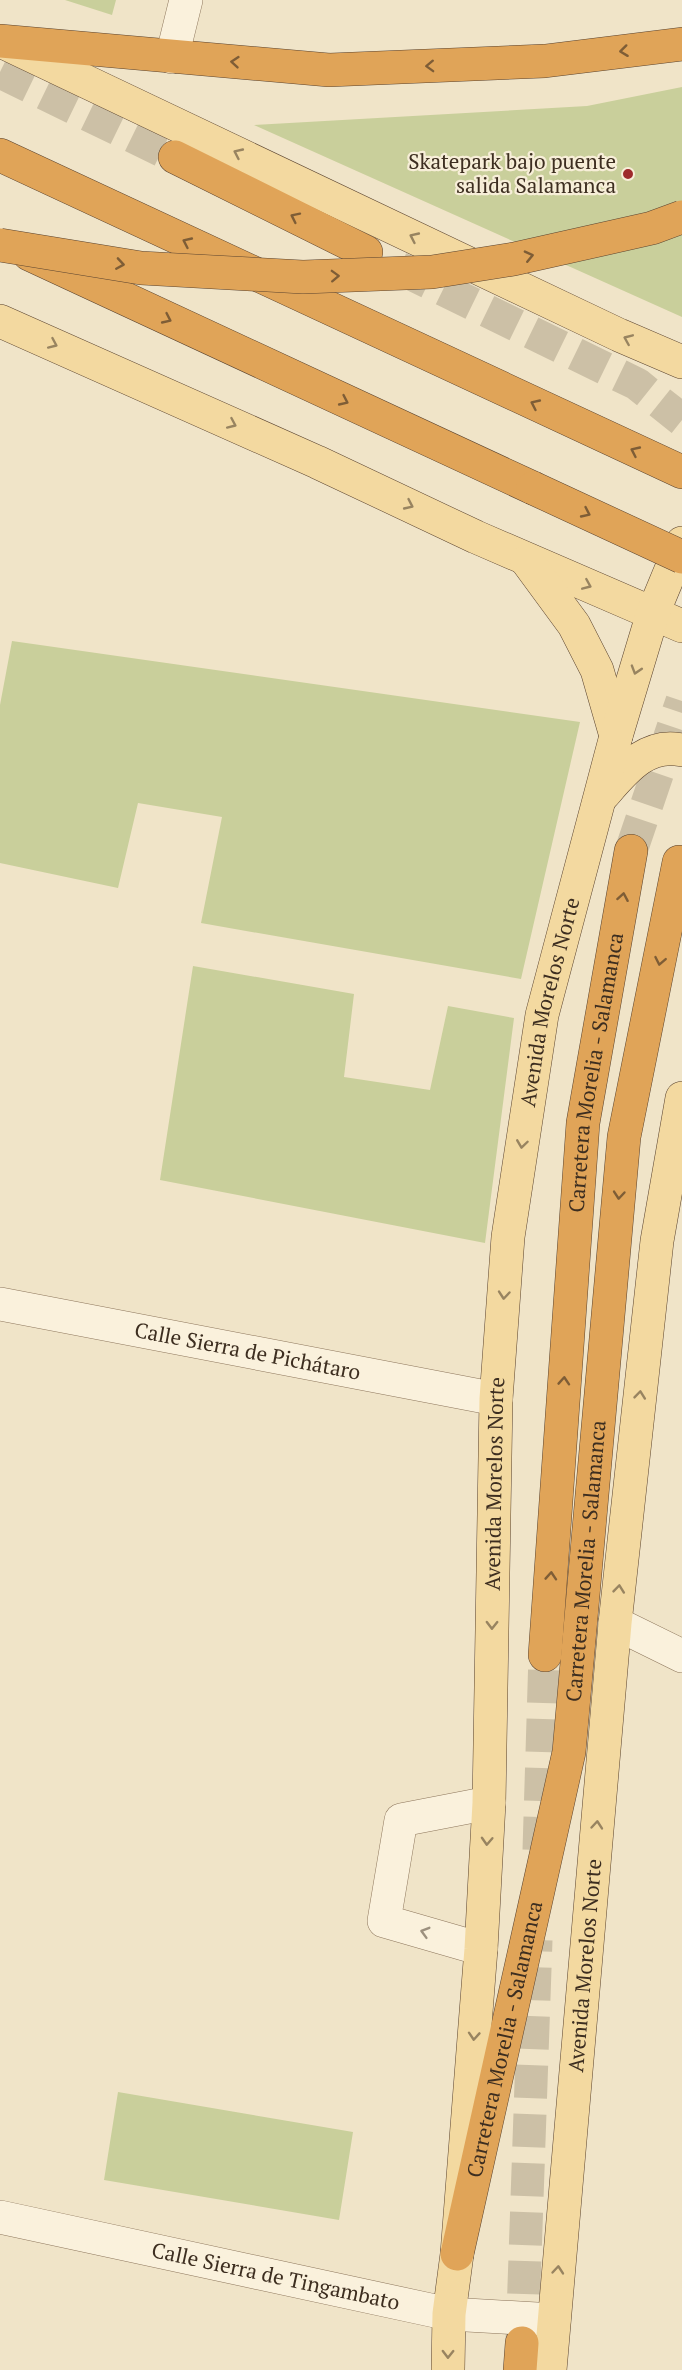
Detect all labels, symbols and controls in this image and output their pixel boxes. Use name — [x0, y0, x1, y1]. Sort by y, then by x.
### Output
one-way arrow — [619, 45, 629, 57]
one-way arrow — [231, 56, 240, 69]
one-way arrow — [425, 60, 434, 73]
place label: Skatepark bajo puente salida Salamanca — [408, 147, 616, 199]
one-way arrow — [234, 149, 245, 161]
marker: Skatepark bajo puente salida Salamanca — [621, 167, 635, 181]
one-way arrow — [290, 212, 301, 224]
one-way arrow — [410, 232, 421, 244]
one-way arrow — [183, 237, 194, 249]
one-way arrow — [524, 250, 534, 263]
one-way arrow — [115, 258, 125, 270]
one-way arrow — [331, 269, 340, 282]
one-way arrow — [161, 311, 172, 323]
one-way arrow — [624, 334, 635, 346]
one-way arrow — [47, 337, 58, 349]
one-way arrow — [338, 393, 349, 405]
one-way arrow — [531, 400, 542, 412]
one-way arrow — [225, 417, 236, 429]
one-way arrow — [631, 446, 642, 458]
one-way arrow — [402, 498, 413, 510]
one-way arrow — [579, 505, 590, 517]
one-way arrow — [580, 578, 591, 590]
one-way arrow — [631, 664, 643, 674]
one-way arrow — [616, 892, 629, 902]
street label: Avenida Morelos Norte — [513, 894, 586, 1109]
street label: Carretera Morelia - Salamanca — [562, 930, 629, 1213]
one-way arrow — [654, 955, 667, 965]
one-way arrow — [517, 1140, 529, 1149]
one-way arrow — [613, 1190, 626, 1199]
one-way arrow — [498, 1291, 511, 1300]
street label: Calle Sierra de Pichátaro — [132, 1315, 363, 1386]
street label: Avenida Morelos Norte — [478, 1376, 511, 1591]
one-way arrow — [558, 1377, 571, 1386]
one-way arrow — [633, 1390, 646, 1399]
street label: Carretera Morelia - Salamanca — [559, 1419, 612, 1703]
one-way arrow — [544, 1571, 557, 1580]
one-way arrow — [612, 1584, 625, 1593]
one-way arrow — [486, 1621, 498, 1630]
one-way arrow — [590, 1820, 603, 1829]
one-way arrow — [480, 1837, 493, 1846]
street label: Avenida Morelos Norte — [561, 1858, 607, 2073]
street label: Carretera Morelia - Salamanca — [459, 1898, 548, 2180]
one-way arrow — [420, 1927, 431, 1939]
one-way arrow — [468, 2031, 481, 2040]
street label: Calle Sierra de Tingambato — [149, 2235, 402, 2316]
one-way arrow — [551, 2265, 564, 2274]
one-way arrow — [442, 2349, 454, 2358]

